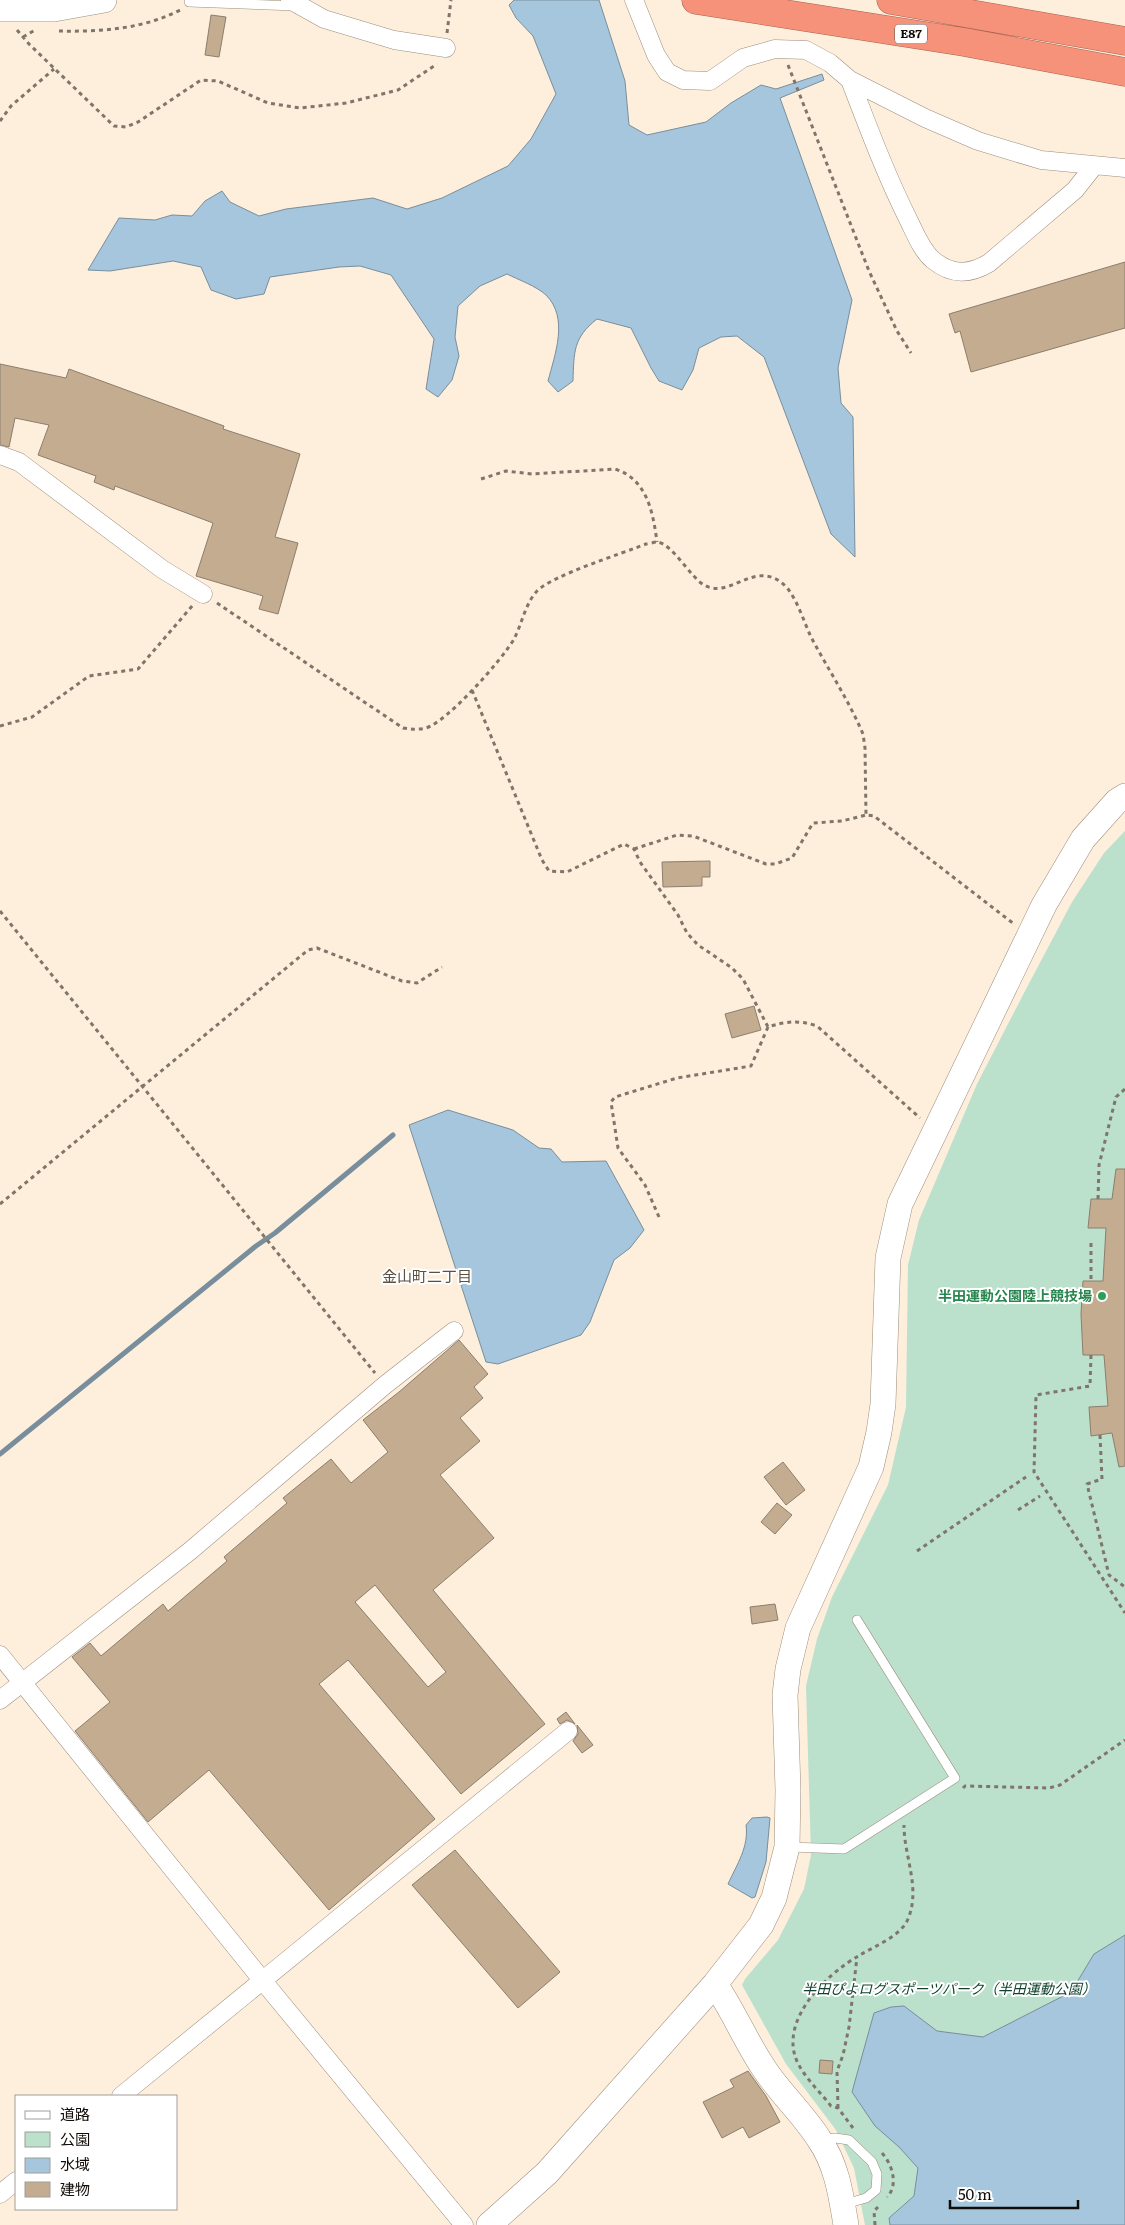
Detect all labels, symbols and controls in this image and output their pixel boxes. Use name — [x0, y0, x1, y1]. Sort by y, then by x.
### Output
road number: E87 — [895, 24, 927, 44]
district label: 金山町二丁目 — [382, 1264, 472, 1287]
place label: 半田運動公園陸上競技場 — [938, 1285, 1092, 1305]
marker: 半田運動公園陸上競技場 — [1096, 1290, 1108, 1302]
park label: 半田ぴよログスポーツパーク（半田運動公園） — [802, 1978, 1096, 1998]
legend — [15, 2095, 178, 2210]
text: 道路 — [60, 2102, 90, 2125]
text: 公園 — [60, 2127, 90, 2150]
text: 水域 — [60, 2152, 90, 2175]
text: 建物 — [60, 2177, 90, 2200]
scale bar — [950, 2178, 1078, 2210]
text: 50 m — [958, 2182, 992, 2205]

